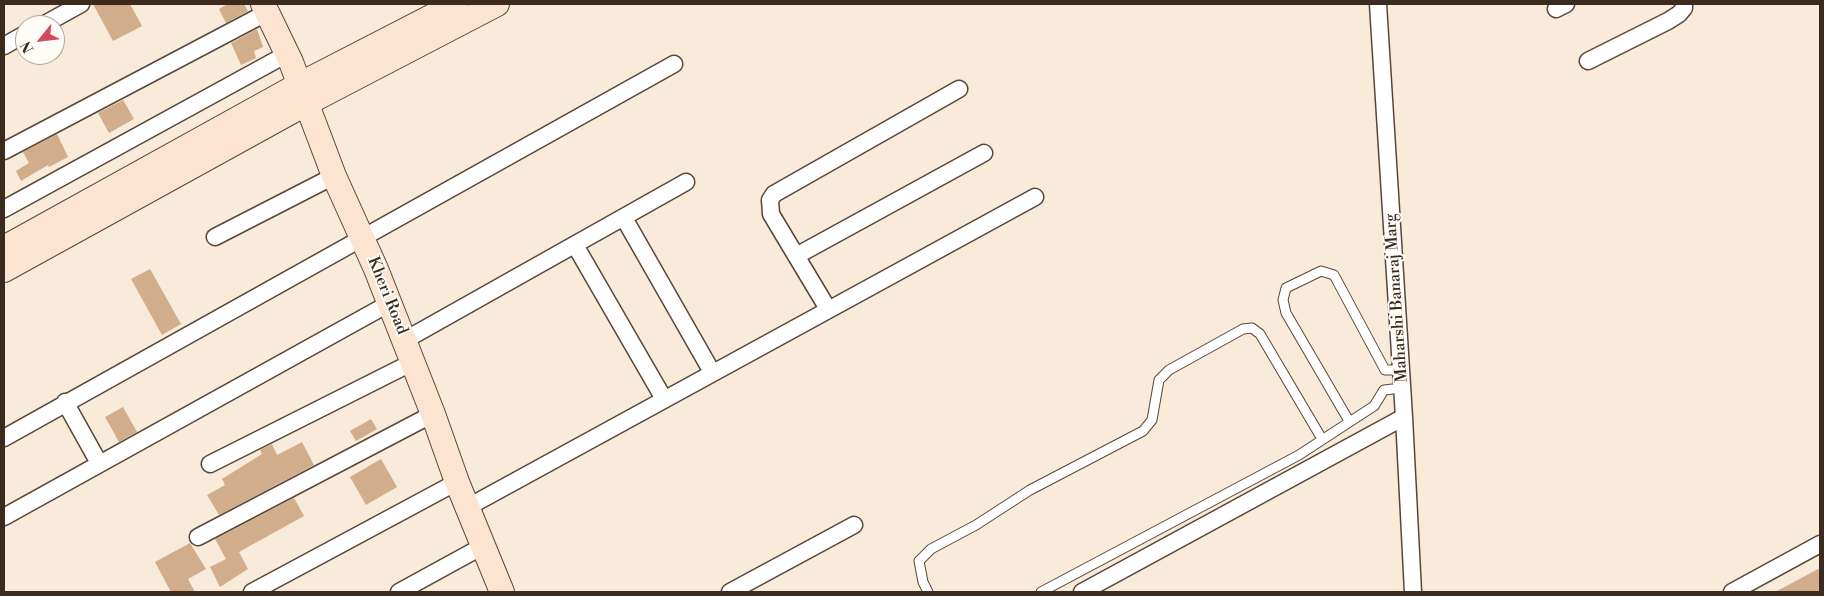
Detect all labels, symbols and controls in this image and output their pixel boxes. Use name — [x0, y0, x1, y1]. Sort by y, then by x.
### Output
north arrow — [15, 15, 65, 65]
text: N — [17, 38, 38, 56]
street label: Maharshi Banaraj Marg — [1382, 213, 1412, 383]
street label: Kheri Road — [363, 254, 411, 338]

